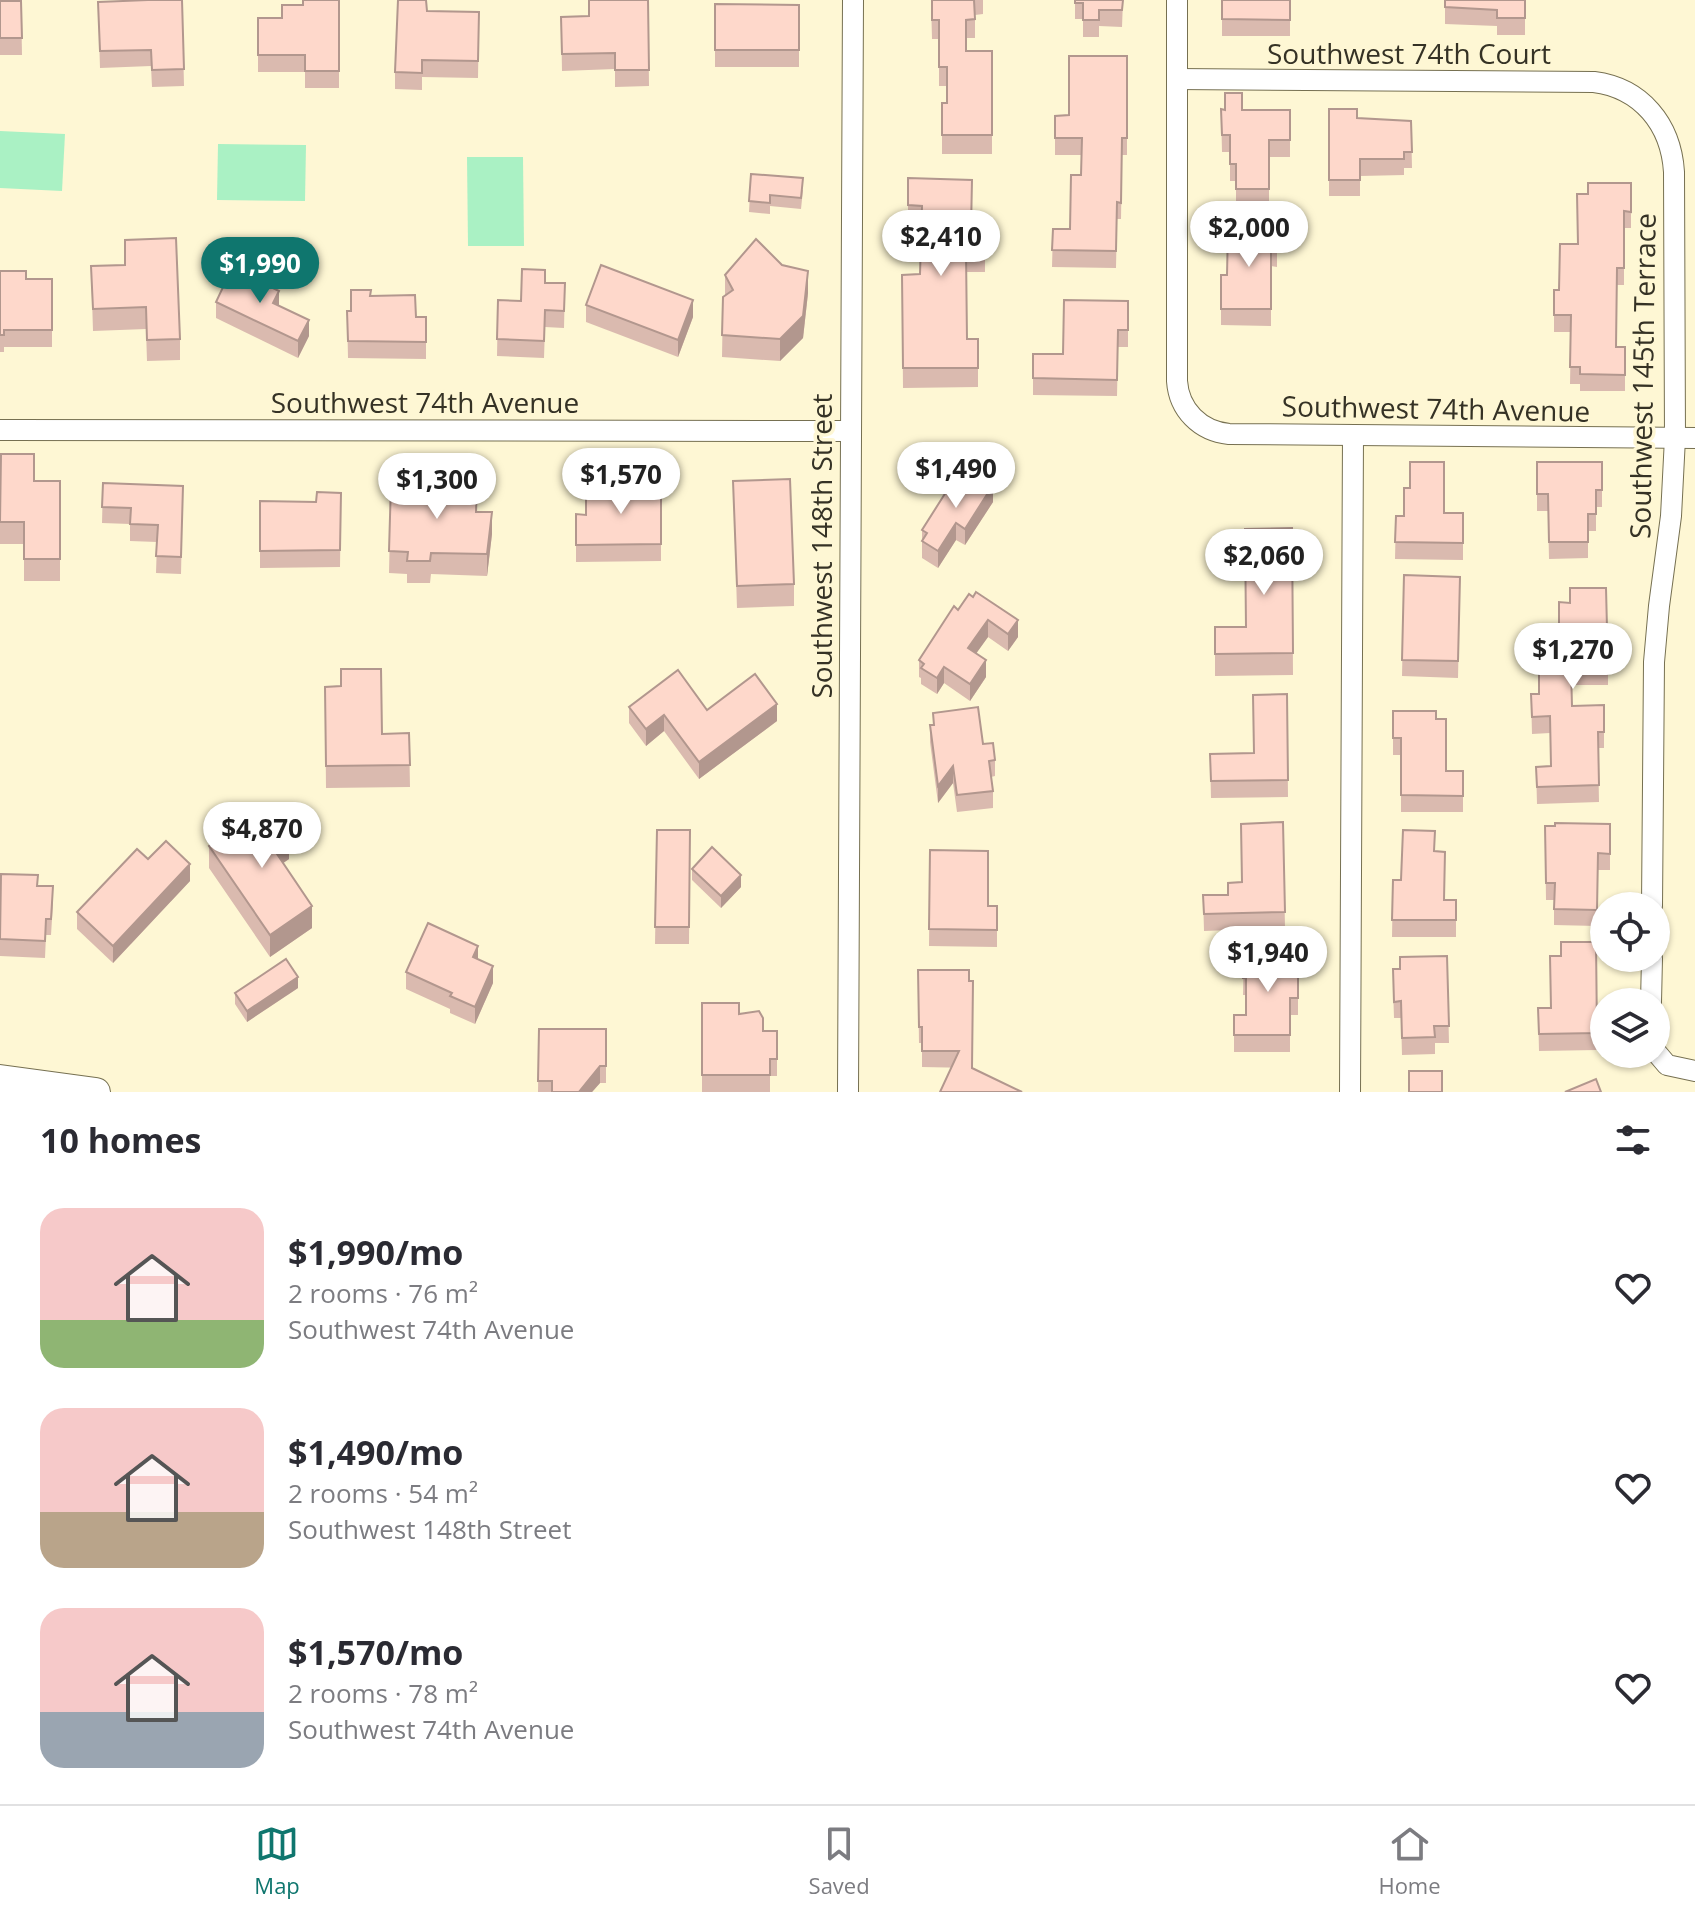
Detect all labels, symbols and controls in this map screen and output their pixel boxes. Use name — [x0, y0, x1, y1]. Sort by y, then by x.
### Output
street label: Southwest 74th Court — [1267, 34, 1551, 72]
pin: $2,000 — [1184, 201, 1314, 269]
text: $2,000 — [1208, 209, 1290, 245]
pin: $2,410 — [876, 210, 1006, 278]
street label: Southwest 145th Terrace — [1620, 213, 1664, 539]
text: $2,410 — [900, 218, 982, 254]
pin: $1,990 — [195, 237, 325, 305]
text: $1,990 — [219, 245, 301, 281]
street label: Southwest 74th Avenue — [271, 383, 579, 421]
street label: Southwest 74th Avenue — [1281, 386, 1591, 430]
street label: Southwest 148th Street — [802, 393, 840, 699]
pin: $1,490 — [891, 442, 1021, 510]
pin: $1,570 — [556, 448, 686, 516]
text: $1,490 — [915, 450, 997, 486]
pin: $1,300 — [372, 453, 502, 521]
text: $1,570 — [580, 456, 662, 492]
text: $1,300 — [396, 461, 478, 497]
pin: $2,060 — [1199, 529, 1329, 597]
text: $2,060 — [1223, 537, 1305, 573]
pin: $1,270 — [1508, 623, 1638, 691]
text: $1,270 — [1532, 631, 1614, 667]
pin: $4,870 — [197, 802, 327, 870]
text: $4,870 — [221, 810, 303, 846]
map controls — [1590, 892, 1670, 1068]
button: locate — [1590, 892, 1670, 972]
pin: $1,940 — [1203, 926, 1333, 994]
text: $1,940 — [1227, 934, 1309, 970]
button: layers — [1590, 988, 1670, 1068]
text: 10 homes — [40, 1117, 201, 1163]
icon: filters — [1611, 1118, 1655, 1162]
text: $1,990/mo — [288, 1229, 463, 1275]
icon: home — [104, 1240, 200, 1336]
icon: heart — [1611, 1266, 1655, 1310]
text: 2 rooms · 76 m² — [288, 1275, 478, 1311]
text: Southwest 74th Avenue — [288, 1311, 574, 1347]
text: $1,490/mo — [288, 1429, 463, 1475]
icon: home — [104, 1440, 200, 1536]
icon: heart — [1611, 1466, 1655, 1510]
text: 2 rooms · 54 m² — [288, 1475, 478, 1511]
text: Southwest 148th Street — [288, 1511, 571, 1547]
text: $1,570/mo — [288, 1629, 463, 1675]
icon: home — [104, 1640, 200, 1736]
icon: heart — [1611, 1666, 1655, 1710]
text: 2 rooms · 78 m² — [288, 1675, 478, 1711]
text: Southwest 74th Avenue — [288, 1711, 574, 1747]
tab: Map — [254, 1822, 300, 1900]
tab: Saved — [809, 1822, 870, 1900]
tab: Home — [1378, 1822, 1441, 1900]

